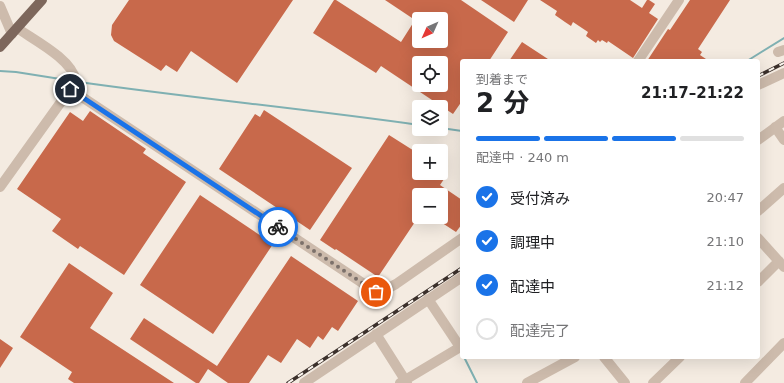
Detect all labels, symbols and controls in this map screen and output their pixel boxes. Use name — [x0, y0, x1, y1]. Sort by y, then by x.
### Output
north arrow — [412, 12, 448, 48]
map controls — [412, 12, 448, 224]
button: locate — [412, 56, 448, 92]
pin — [53, 72, 87, 106]
text: 到着まで — [476, 72, 528, 87]
icon: home — [59, 78, 81, 100]
text: 21:17–21:22 — [641, 84, 744, 102]
text: 2 分 — [476, 88, 529, 118]
button: layers — [412, 100, 448, 136]
button: + — [412, 144, 448, 180]
text: 配達中 · 240 m — [476, 150, 569, 165]
icon: check — [476, 186, 498, 208]
button: − — [412, 188, 448, 224]
text: 受付済み — [510, 190, 570, 208]
text: 20:47 — [707, 190, 744, 205]
courier — [258, 207, 298, 247]
icon: bike — [267, 216, 289, 238]
icon: check — [476, 230, 498, 252]
text: 調理中 — [510, 234, 555, 252]
text: 21:10 — [707, 234, 744, 249]
icon: check — [476, 274, 498, 296]
pin — [359, 275, 393, 309]
text: 配達中 — [510, 278, 555, 296]
text: 21:12 — [707, 278, 744, 293]
icon: bag — [365, 281, 387, 303]
text: 配達完了 — [510, 322, 570, 340]

